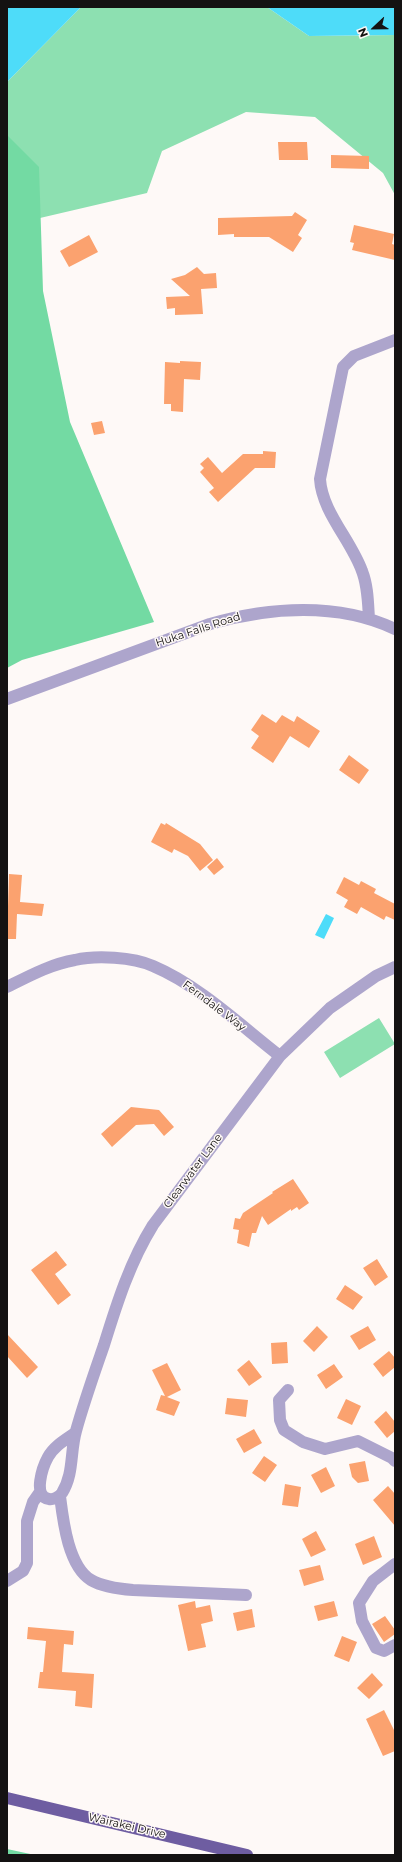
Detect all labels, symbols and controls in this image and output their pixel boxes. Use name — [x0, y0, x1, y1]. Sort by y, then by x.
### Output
north arrow — [354, 8, 394, 48]
text: N — [355, 26, 371, 39]
street label: Huka Falls Road — [154, 610, 242, 650]
street label: Ferndale Way — [180, 978, 248, 1034]
street label: Clearwater Lane — [161, 1131, 225, 1211]
street label: Wairakei Drive — [87, 1811, 167, 1841]

